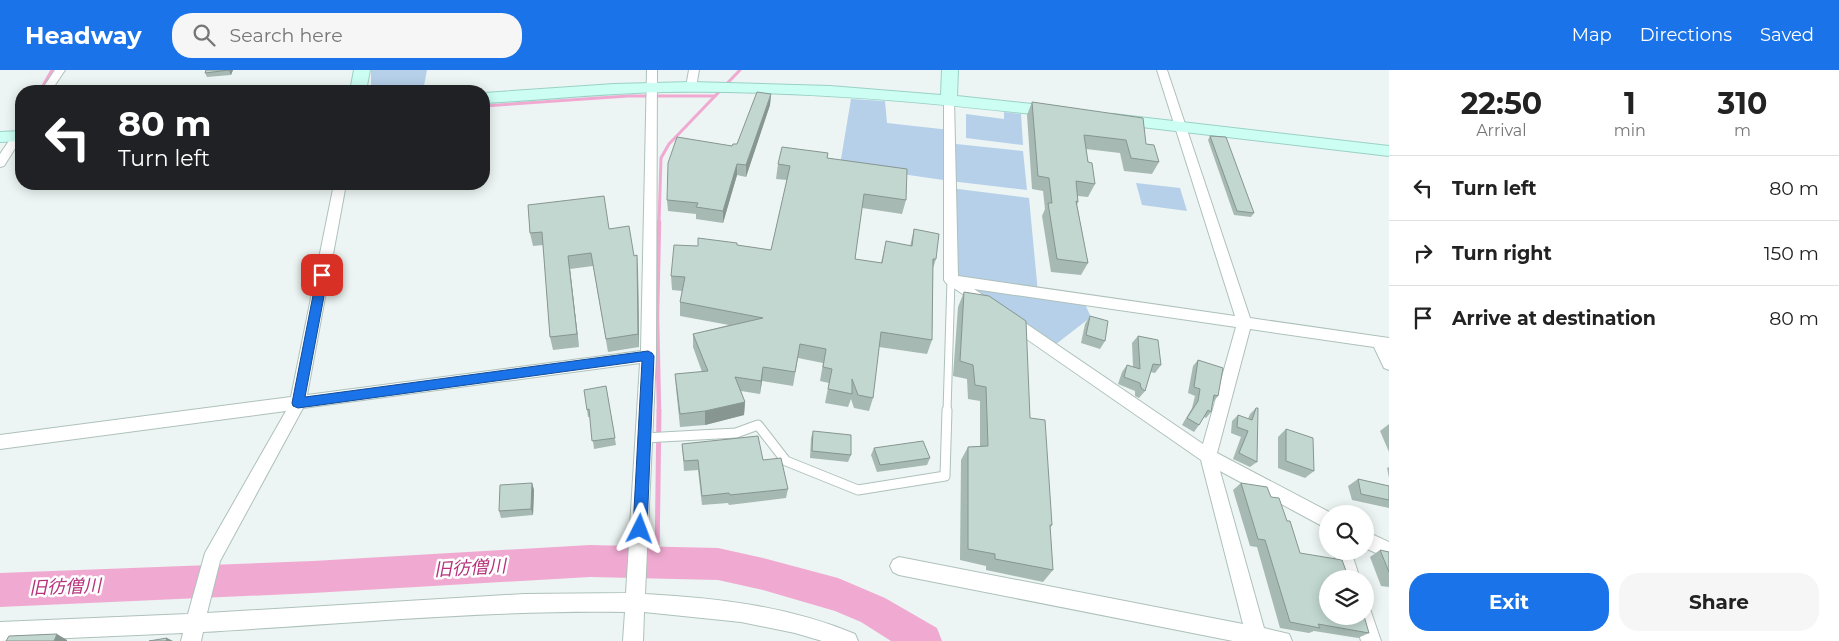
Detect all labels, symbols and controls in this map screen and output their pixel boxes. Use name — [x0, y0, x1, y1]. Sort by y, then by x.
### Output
search box — [172, 13, 522, 58]
text: Headway — [25, 21, 142, 50]
icon: search — [190, 21, 218, 49]
text: Search here — [230, 24, 343, 47]
text: Map — [1572, 24, 1612, 46]
text: Directions — [1640, 24, 1732, 46]
text: Saved — [1760, 24, 1814, 46]
text: 22:50 — [1461, 85, 1542, 122]
text: 1 — [1624, 85, 1636, 122]
text: 310 — [1717, 85, 1767, 122]
text: 80 m — [118, 102, 212, 145]
icon: left — [35, 105, 100, 170]
text: Arrival — [1476, 121, 1527, 140]
text: min — [1614, 121, 1646, 140]
text: m — [1734, 121, 1751, 140]
text: Turn left — [118, 145, 210, 172]
icon: left — [1409, 174, 1437, 202]
text: Turn left — [1452, 177, 1537, 200]
text: 80 m — [1769, 177, 1819, 200]
icon: right — [1409, 239, 1437, 267]
text: Turn right — [1452, 242, 1552, 265]
text: 150 m — [1764, 242, 1819, 265]
pin — [301, 254, 343, 296]
icon: arrive — [308, 261, 336, 289]
icon: arrive — [1409, 304, 1437, 332]
text: Arrive at destination — [1452, 307, 1656, 330]
text: 80 m — [1769, 307, 1819, 330]
position arrow — [613, 502, 665, 554]
map controls — [1319, 505, 1374, 625]
button: search — [1319, 505, 1374, 560]
water label: 旧彷僧川 — [433, 555, 509, 581]
button: layers — [1319, 570, 1374, 625]
button: Exit — [1409, 573, 1609, 631]
button: Share — [1619, 573, 1819, 631]
water label: 旧彷僧川 — [29, 575, 103, 599]

